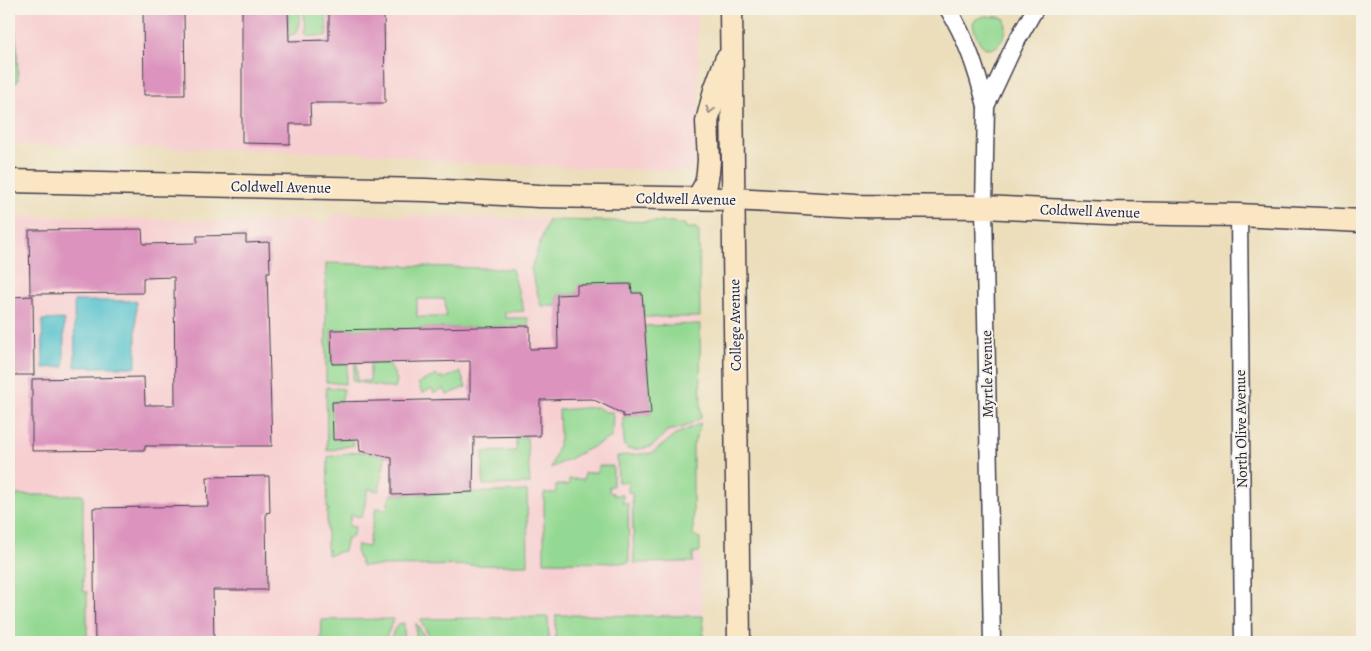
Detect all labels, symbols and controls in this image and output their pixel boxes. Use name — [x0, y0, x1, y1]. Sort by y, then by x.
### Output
one-way arrow — [705, 106, 716, 115]
street label: Coldwell Avenue — [231, 176, 332, 198]
street label: Coldwell Avenue — [636, 188, 737, 210]
street label: Coldwell Avenue — [1040, 199, 1141, 223]
street label: College Avenue — [724, 278, 746, 371]
street label: Myrtle Avenue — [976, 330, 998, 418]
street label: North Olive Avenue — [1230, 369, 1252, 489]

